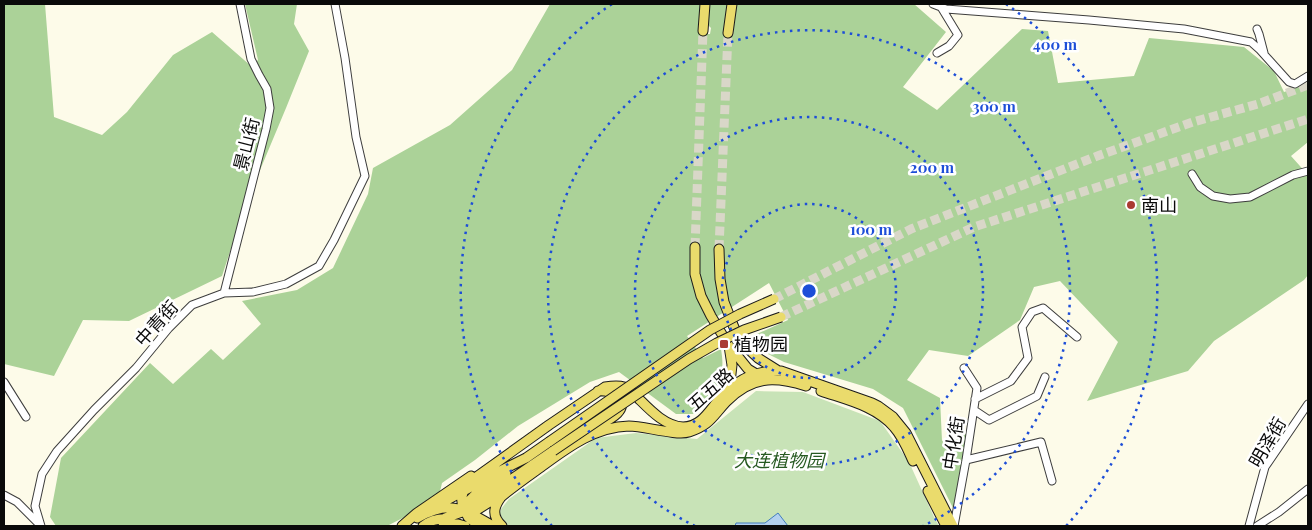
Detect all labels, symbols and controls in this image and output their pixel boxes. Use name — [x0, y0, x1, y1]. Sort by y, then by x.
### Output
text: 400 m — [1033, 34, 1078, 54]
text: 300 m — [972, 96, 1016, 116]
street label: 景山街 — [228, 115, 264, 173]
text: 200 m — [910, 157, 955, 177]
place label: 南山 — [1141, 193, 1177, 217]
marker: 南山 — [1125, 199, 1137, 211]
text: 100 m — [850, 219, 893, 239]
centre of rings — [800, 282, 818, 300]
street label: 中青街 — [129, 295, 183, 351]
place label: 植物园 — [734, 332, 788, 356]
marker: 植物园 — [718, 338, 730, 350]
street label: 五五路 — [682, 362, 738, 416]
street label: 明泽街 — [1243, 413, 1291, 471]
street label: 中化街 — [937, 414, 969, 472]
park label: 大连植物园 — [734, 448, 827, 472]

